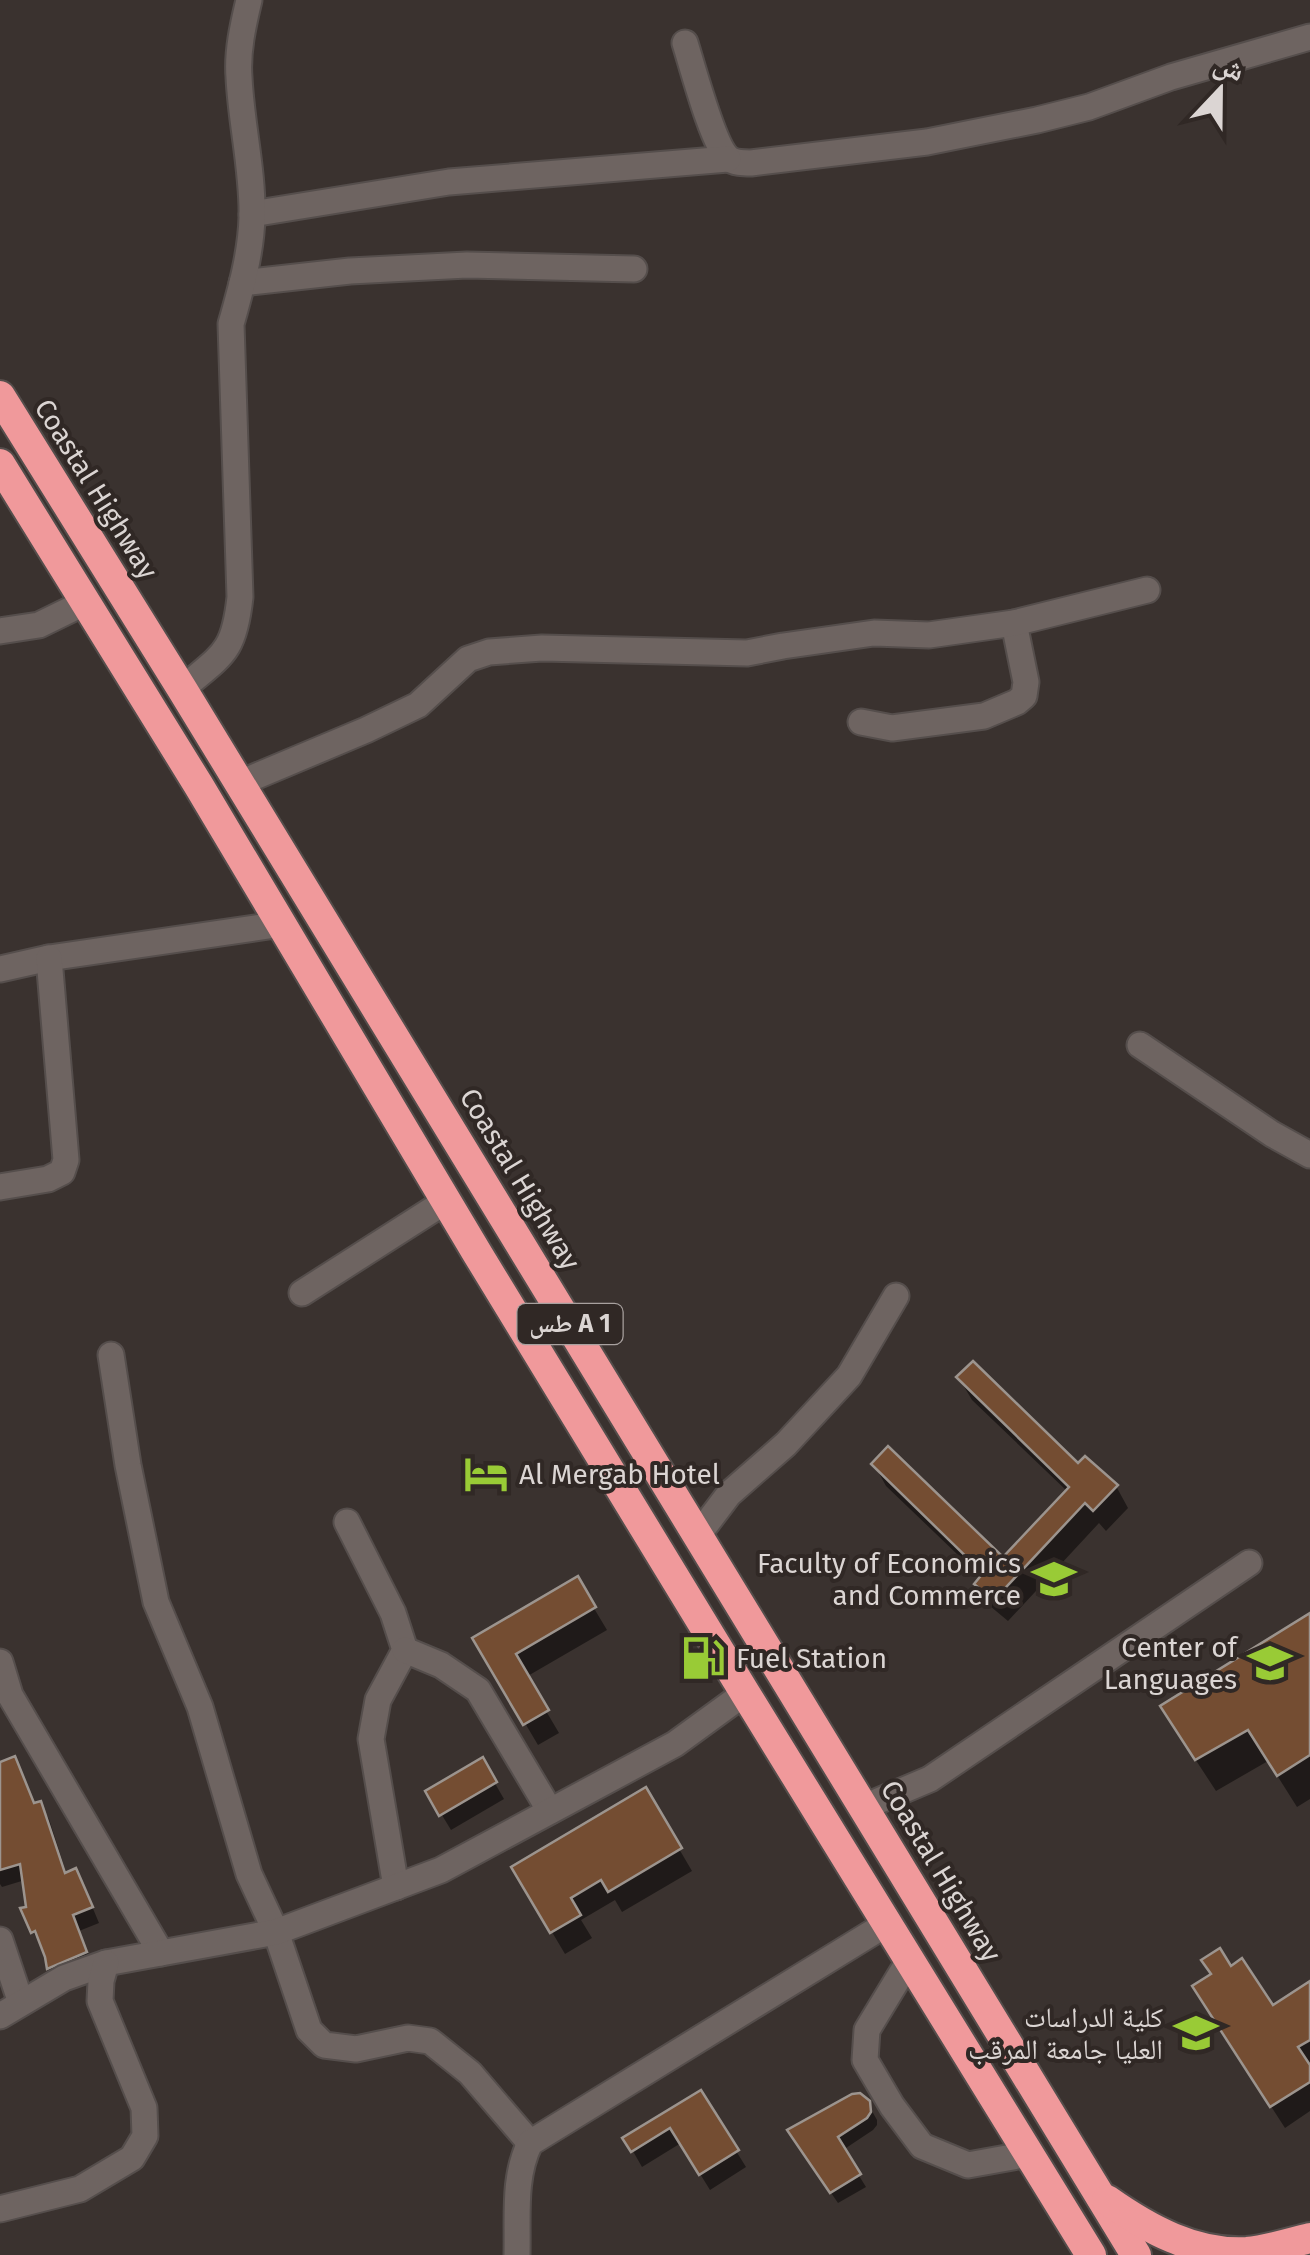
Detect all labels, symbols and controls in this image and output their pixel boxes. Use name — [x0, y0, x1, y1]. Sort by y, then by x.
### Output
north arrow — [1170, 40, 1270, 140]
text: ش — [1209, 46, 1249, 88]
street label: Coastal Highway — [27, 393, 165, 585]
street label: Coastal Highway — [453, 1082, 587, 1276]
road number: طس A 1 — [518, 1304, 622, 1344]
hotel icon: Al Mergab Hotel — [462, 1450, 510, 1498]
place label: Al Mergab Hotel — [519, 1458, 720, 1491]
place label: Faculty of Economics and Commerce — [757, 1547, 1021, 1612]
school or university icon: Faculty of Economics and Commerce — [1030, 1555, 1078, 1603]
place label: Center of Languages — [1104, 1631, 1240, 1696]
fuel station icon: Fuel Station — [679, 1634, 727, 1682]
school or university icon: Center of Languages — [1246, 1639, 1294, 1687]
place label: Fuel Station — [736, 1642, 887, 1675]
street label: Coastal Highway — [874, 1774, 1008, 1968]
place label: كلية الدراسات العليا جامعة المرقب — [968, 2001, 1163, 2066]
school or university icon: كلية الدراسات العليا جامعة المرقب — [1172, 2009, 1220, 2057]

